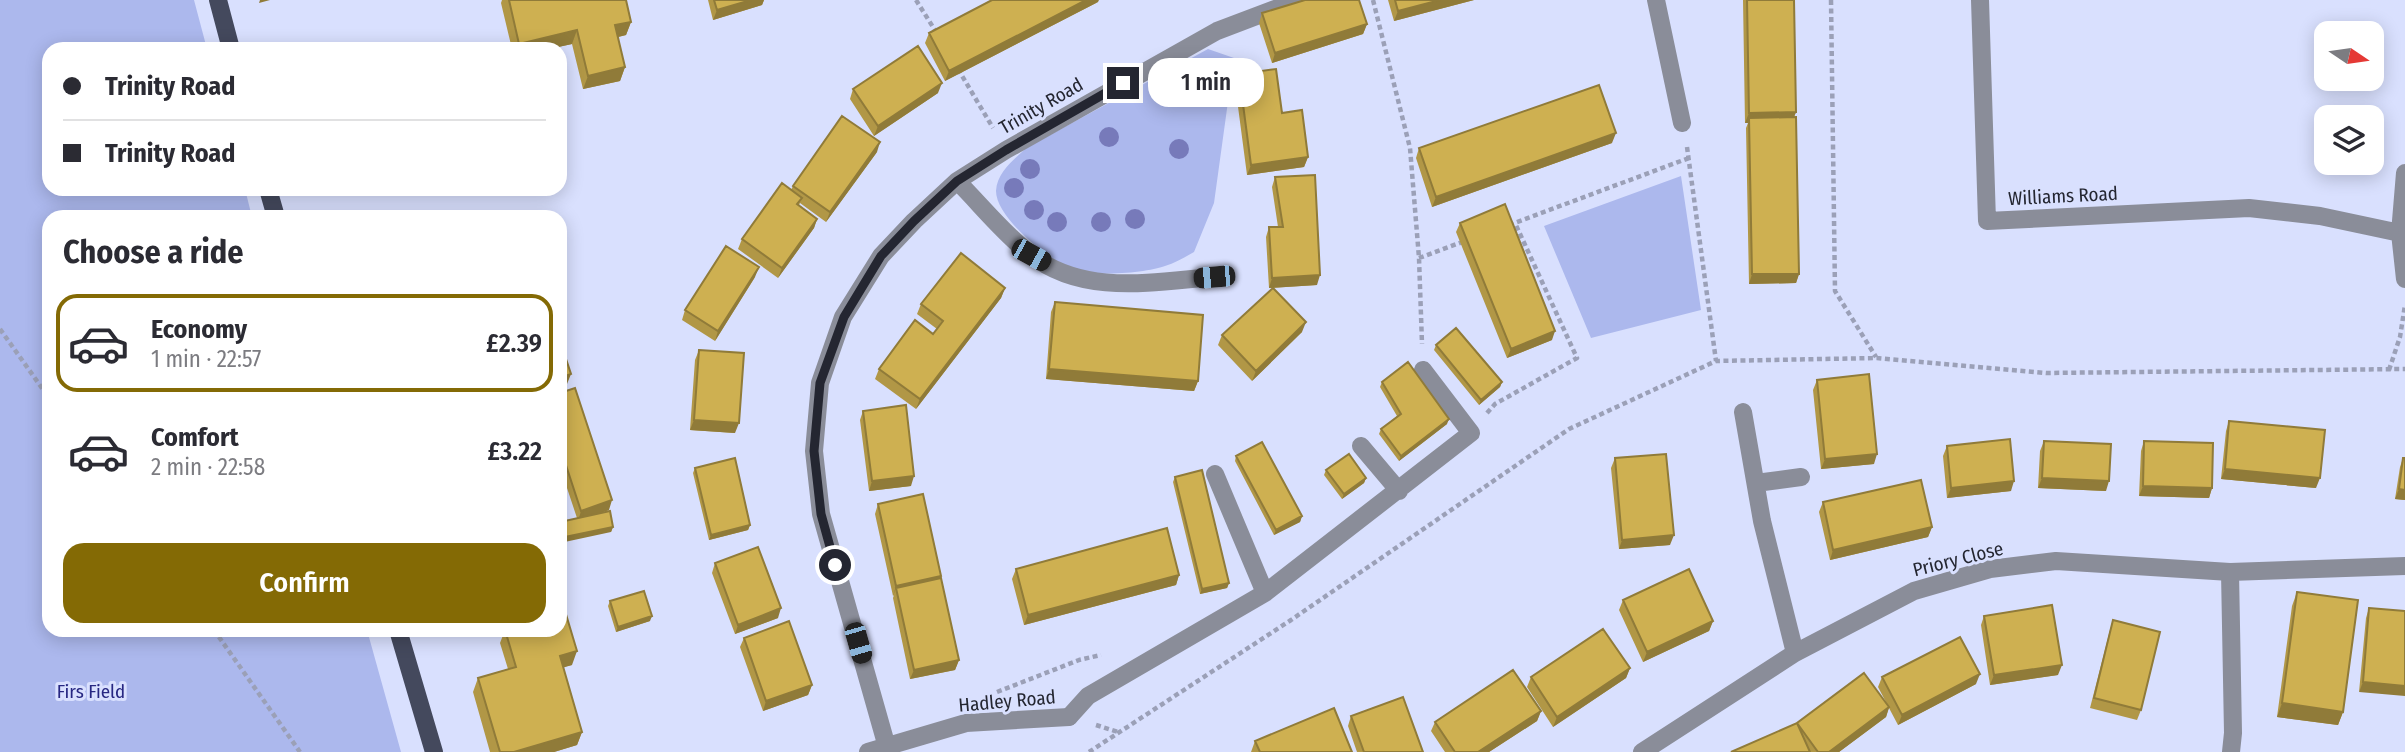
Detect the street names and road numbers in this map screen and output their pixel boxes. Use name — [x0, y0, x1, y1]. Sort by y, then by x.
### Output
street label: Trinity Road — [995, 73, 1087, 139]
street label: Williams Road — [2008, 182, 2118, 210]
street label: Priory Close — [1910, 537, 2006, 581]
street label: Hadley Road — [957, 685, 1057, 717]

